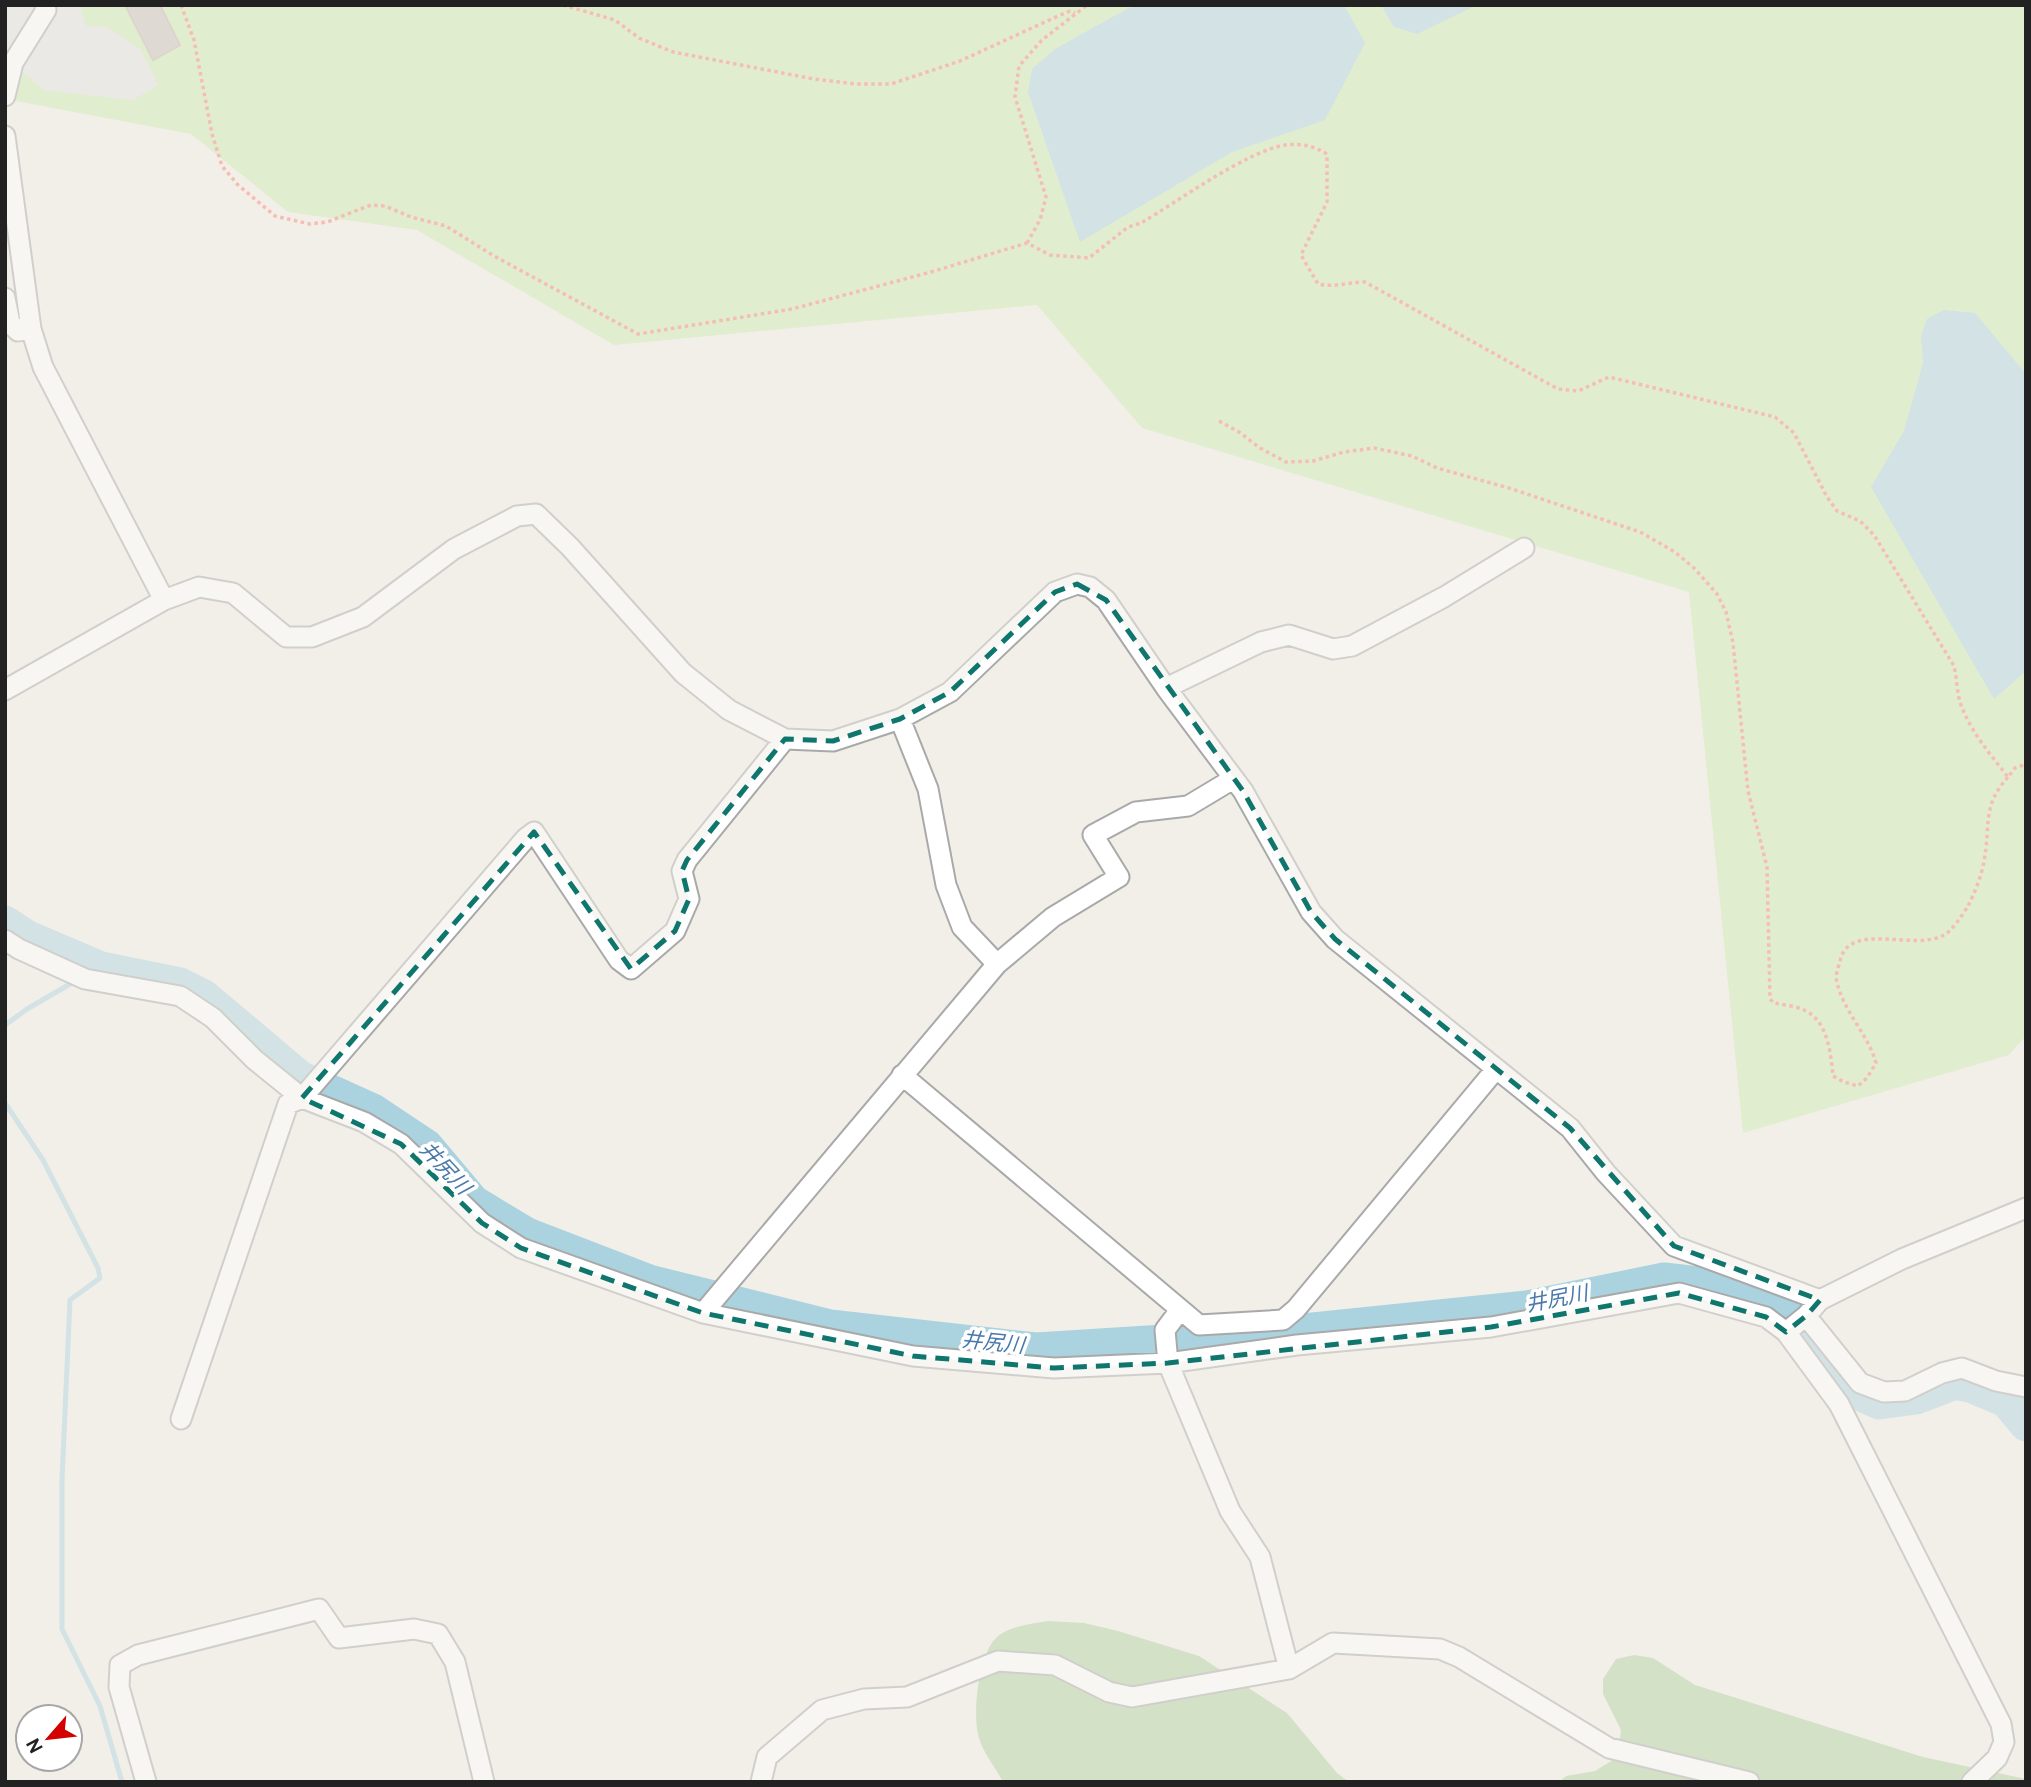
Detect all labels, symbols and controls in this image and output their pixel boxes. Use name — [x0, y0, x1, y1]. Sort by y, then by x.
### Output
water label: 井尻川 — [413, 1137, 477, 1203]
water label: 井尻川 — [1524, 1280, 1592, 1319]
water label: 井尻川 — [960, 1327, 1028, 1361]
north arrow — [14, 1703, 84, 1773]
text: N — [22, 1733, 50, 1757]

